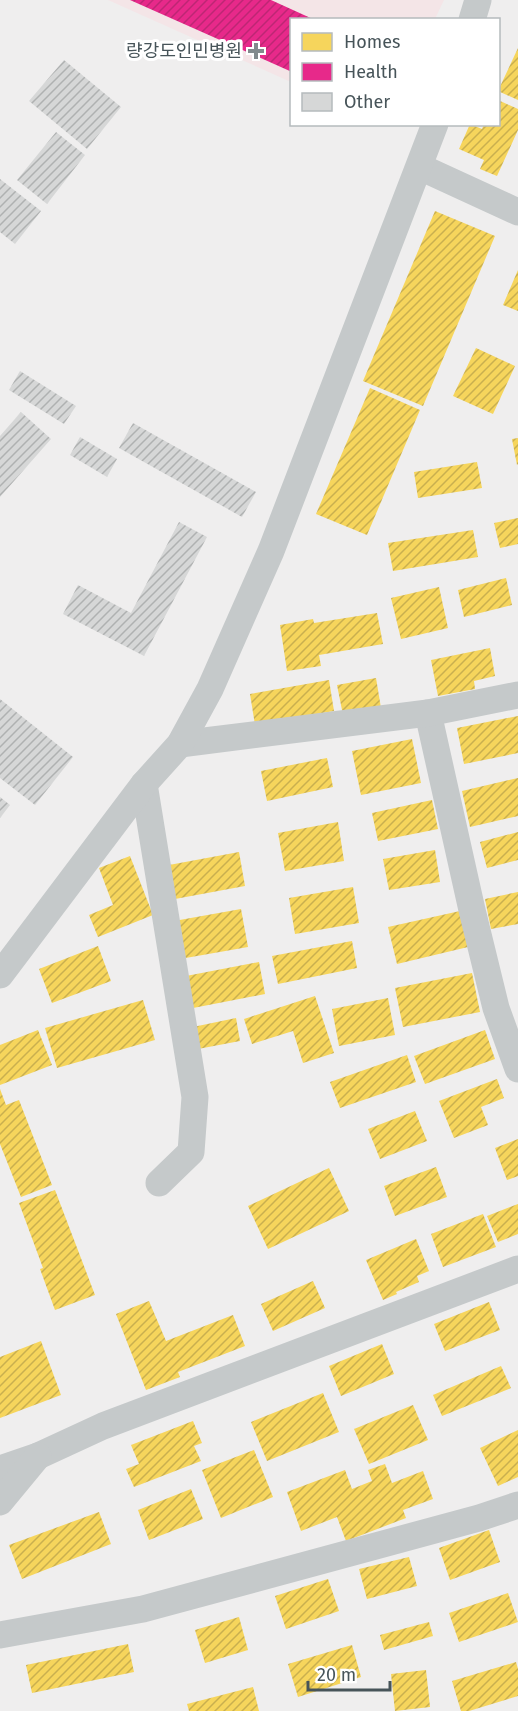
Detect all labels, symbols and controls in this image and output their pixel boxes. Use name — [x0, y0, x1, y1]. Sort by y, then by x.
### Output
legend — [290, 18, 500, 126]
text: Homes — [344, 31, 400, 53]
place label: 량강도인민병원 — [126, 40, 242, 62]
marker: 량강도인민병원 — [247, 42, 265, 60]
text: Health — [344, 61, 398, 83]
text: Other — [344, 91, 390, 113]
scale bar — [308, 1654, 390, 1692]
text: 20 m — [317, 1664, 356, 1686]

